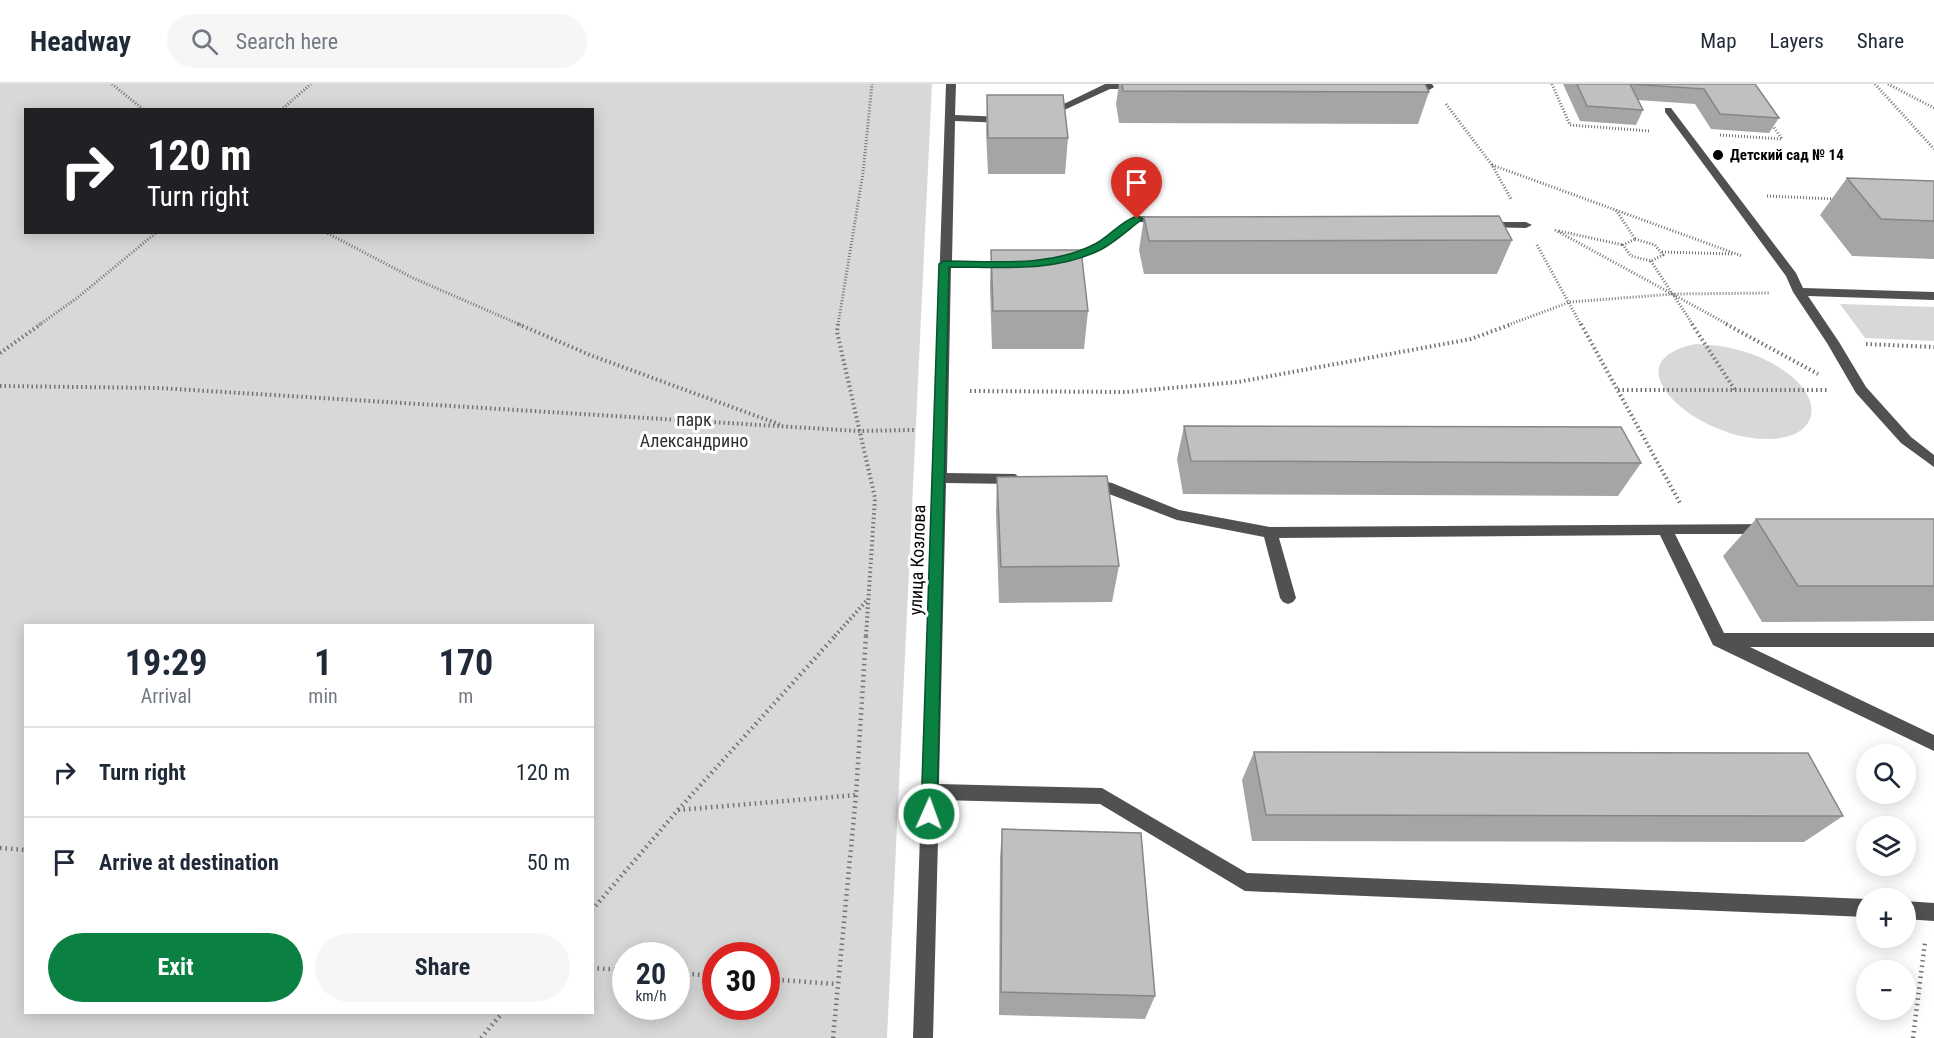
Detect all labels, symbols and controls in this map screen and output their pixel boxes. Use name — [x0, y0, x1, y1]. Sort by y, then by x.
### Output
search box — [167, 14, 587, 68]
text: Headway — [30, 25, 131, 58]
icon: search — [188, 25, 221, 58]
text: Search here — [236, 29, 338, 54]
text: Map — [1700, 29, 1737, 53]
text: Layers — [1770, 29, 1824, 53]
text: Share — [1857, 29, 1904, 53]
text: 120 m — [147, 131, 252, 180]
icon: right — [48, 132, 126, 210]
place label: Детский сад № 14 — [1730, 146, 1844, 164]
marker: Детский сад № 14 — [1711, 148, 1725, 162]
pin — [1111, 157, 1162, 219]
icon: arrive — [1120, 166, 1153, 199]
text: Turn right — [147, 181, 249, 213]
park label: парк Александрино — [640, 409, 748, 451]
street label: улица Козлова — [905, 504, 929, 616]
text: 19:29 — [125, 642, 207, 684]
text: 1 — [314, 642, 332, 684]
text: 170 — [439, 642, 493, 684]
text: Arrival — [141, 684, 192, 708]
text: min — [308, 684, 338, 708]
text: m — [458, 684, 473, 708]
map controls — [1856, 744, 1916, 1020]
button: search — [1856, 744, 1916, 804]
icon: right — [48, 756, 81, 789]
text: Turn right — [99, 760, 186, 785]
text: 120 m — [516, 760, 570, 785]
position arrow — [897, 782, 961, 846]
button: layers — [1856, 816, 1916, 876]
icon: arrive — [48, 846, 81, 879]
text: Arrive at destination — [99, 850, 279, 875]
text: 50 m — [527, 850, 570, 875]
button: + — [1856, 888, 1916, 948]
button: Exit — [48, 933, 303, 1002]
button: Share — [315, 933, 570, 1002]
speed limit sign: 30 — [702, 942, 780, 1020]
text: 20 — [636, 956, 666, 991]
button: − — [1856, 960, 1916, 1020]
text: km/h — [636, 987, 666, 1005]

